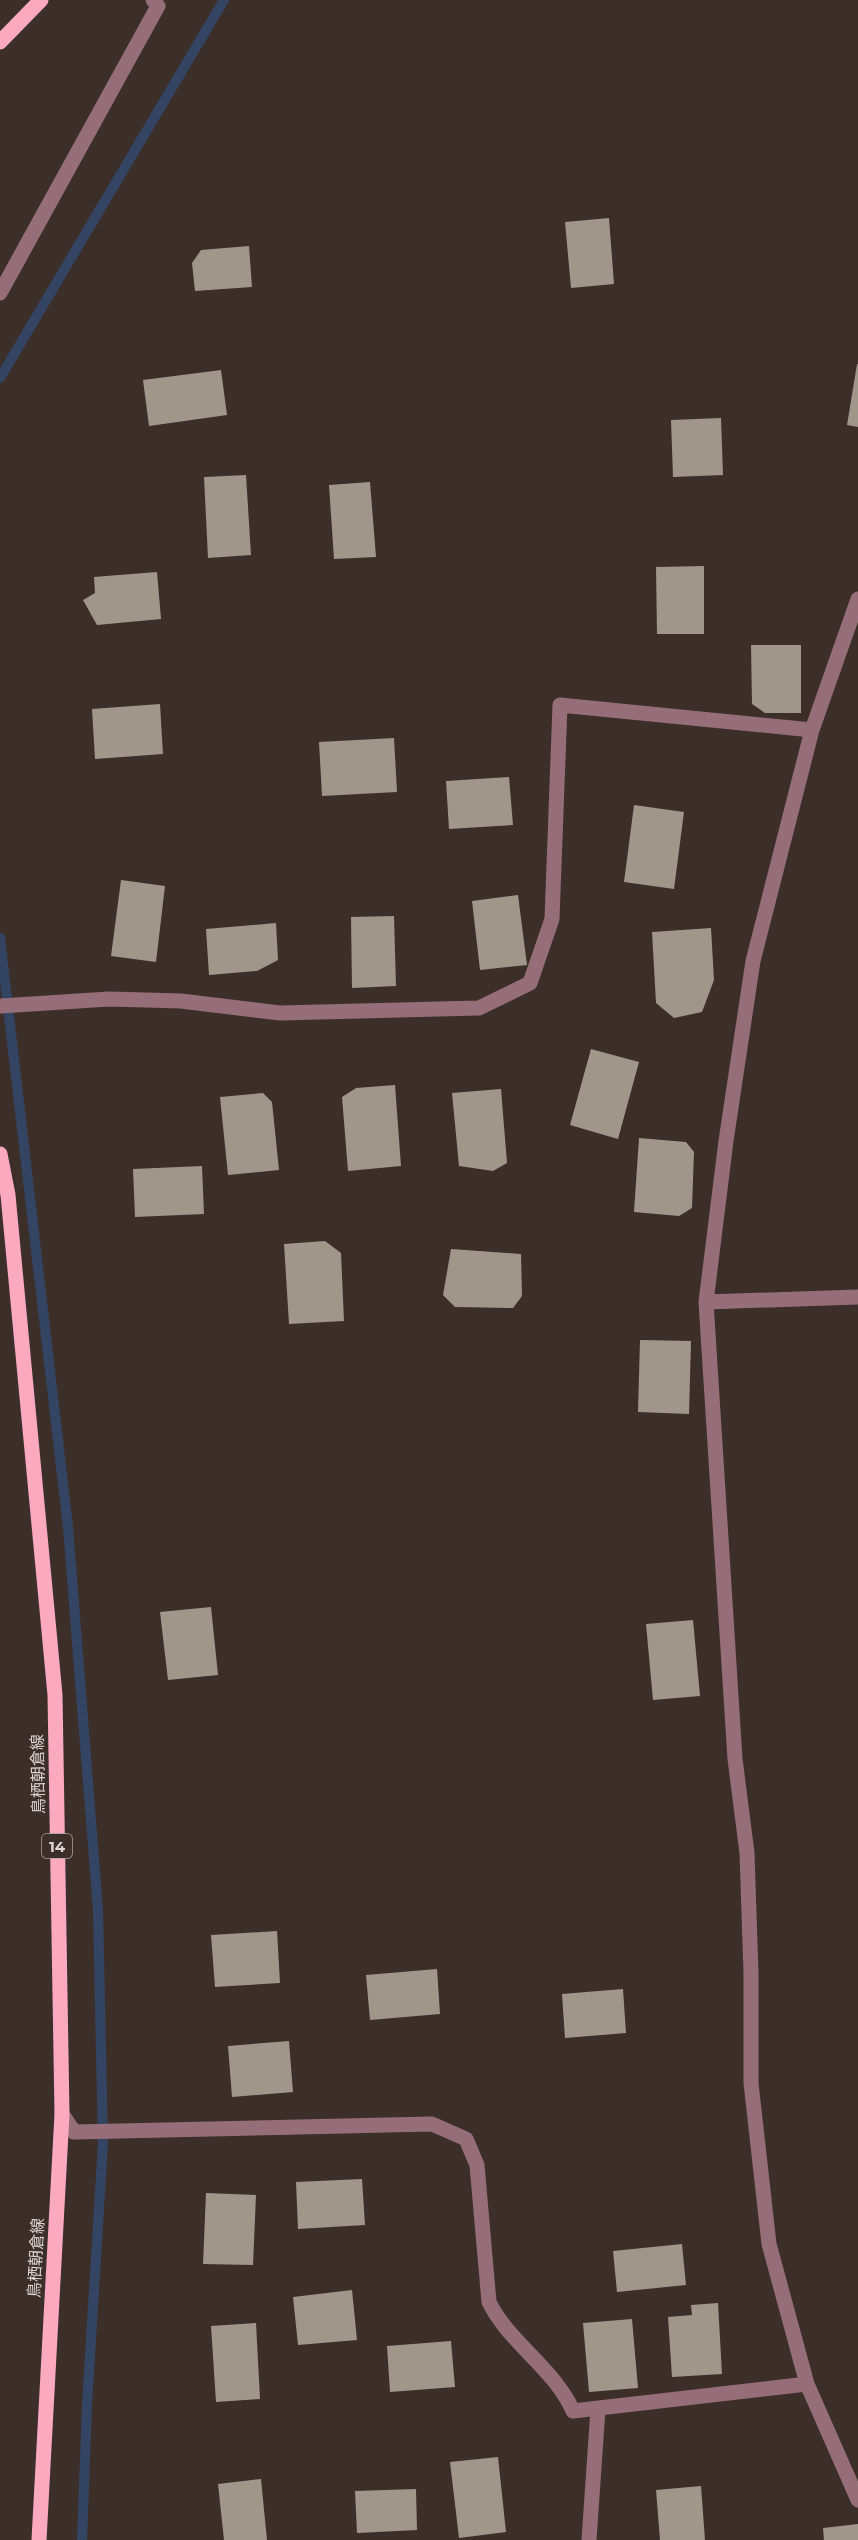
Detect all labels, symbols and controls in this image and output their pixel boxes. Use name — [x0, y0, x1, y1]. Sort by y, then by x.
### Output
street label: 鳥栖朝倉線 — [28, 1734, 48, 1814]
road number: 14 — [42, 1834, 72, 1858]
street label: 鳥栖朝倉線 — [24, 2218, 48, 2298]

